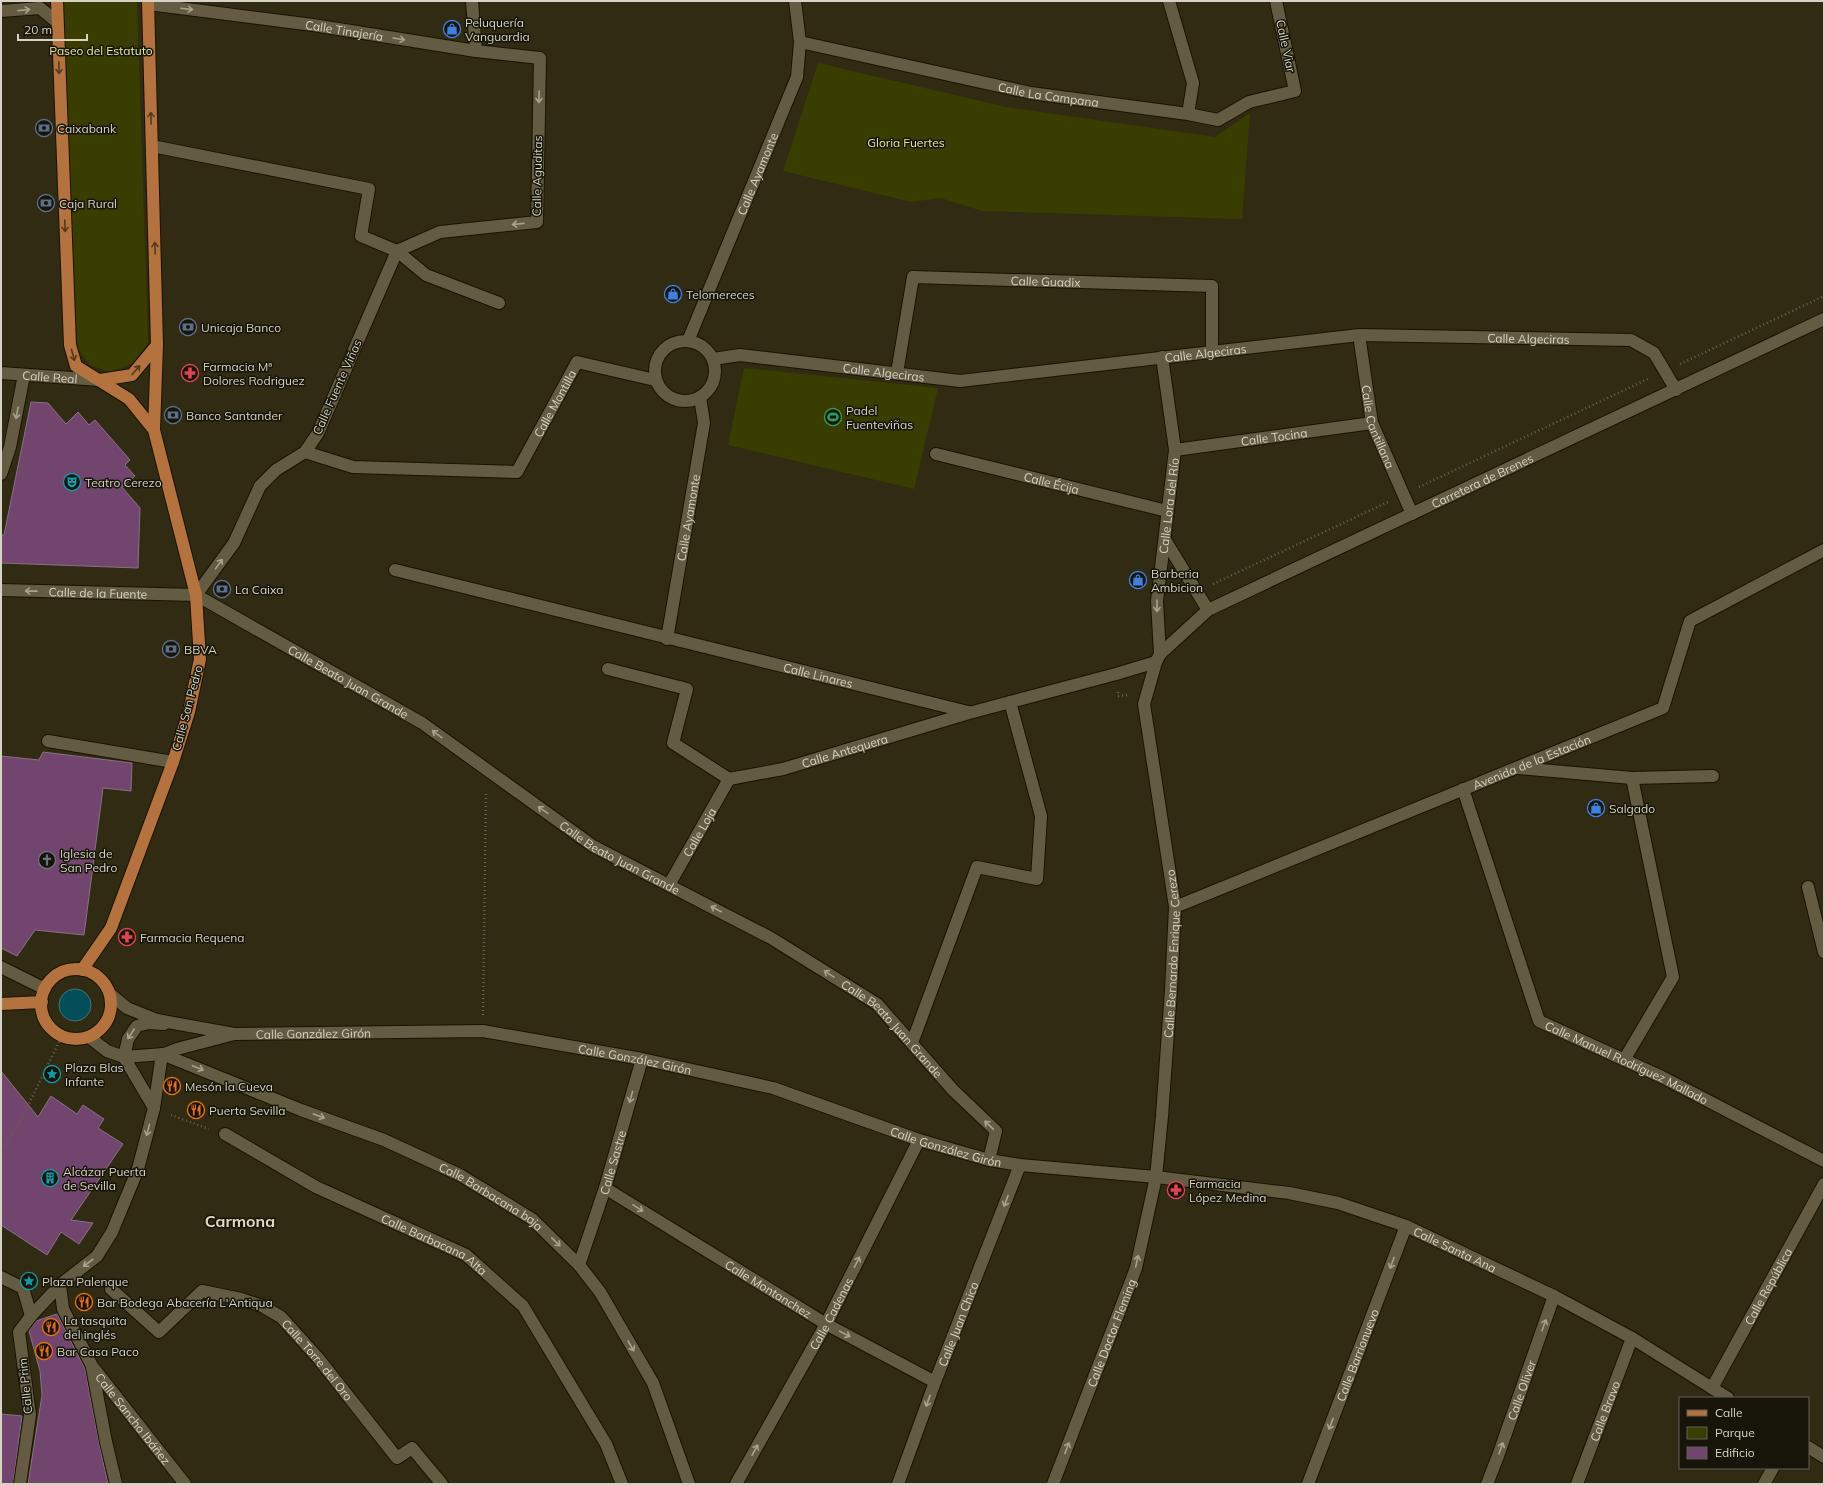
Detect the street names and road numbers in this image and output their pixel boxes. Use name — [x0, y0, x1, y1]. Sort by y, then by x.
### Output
street label: Calle Tinajería — [304, 17, 384, 44]
street label: Calle Viar — [1273, 18, 1299, 74]
street label: Calle La Campana — [997, 78, 1100, 110]
street label: Calle Ayamonte — [733, 130, 781, 217]
street label: Calle Aguditas — [529, 135, 545, 217]
street label: Calle Guadix — [1010, 272, 1081, 290]
street label: Calle Algeciras — [1487, 330, 1570, 346]
street label: Calle Fuente Viñas — [309, 337, 365, 437]
street label: Calle Algeciras — [1164, 341, 1247, 365]
street label: Calle Algeciras — [842, 360, 926, 384]
street label: Calle Real — [22, 367, 78, 386]
street label: Calle Montilla — [530, 367, 579, 440]
street label: Calle Cantillana — [1359, 384, 1398, 471]
street label: Calle Tocina — [1240, 424, 1308, 448]
street label: Carretera de Brenes — [1429, 450, 1536, 511]
street label: Calle Lora del Río — [1155, 457, 1182, 554]
street label: Calle Écija — [1022, 468, 1081, 497]
street label: Calle Ayamonte — [673, 473, 703, 562]
street label: Calle de la Fuente — [49, 584, 147, 601]
street label: Calle Beato Juan Grande — [286, 641, 411, 721]
street label: Calle Linares — [782, 659, 855, 691]
street label: Calle San Pedro — [168, 663, 206, 752]
street label: Calle Antequera — [800, 730, 889, 771]
street label: Avenida de la Estación — [1470, 731, 1593, 792]
street label: Calle Loja — [679, 805, 719, 859]
street label: Calle Beato Juan Grande — [557, 817, 682, 897]
street label: Calle Bernardo Enrique Cerezo — [1160, 869, 1182, 1038]
street label: Calle Beato Juan Grande — [839, 976, 946, 1081]
street label: Calle Manuel Rodríguez Mallado — [1543, 1017, 1711, 1107]
street label: Calle González Girón — [256, 1025, 371, 1041]
street label: Calle González Girón — [577, 1040, 693, 1077]
street label: Calle González Girón — [888, 1123, 1003, 1169]
street label: Calle Sastre — [596, 1128, 629, 1196]
street label: Calle Barbacana baja — [437, 1159, 547, 1234]
street label: Calle Barbacana Alta — [379, 1210, 491, 1278]
street label: Calle Santa Ana — [1411, 1223, 1499, 1275]
street label: Calle República — [1741, 1245, 1795, 1327]
street label: Calle Montanchez — [722, 1256, 815, 1321]
street label: Calle Cadenas — [806, 1275, 856, 1352]
street label: Calle Doctor Fleming — [1084, 1277, 1139, 1389]
street label: Calle Juan Chico — [934, 1279, 981, 1368]
street label: Calle Barrionuevo — [1333, 1306, 1381, 1403]
street label: Calle Torre del Oro — [279, 1316, 356, 1404]
street label: Calle Prim — [15, 1357, 35, 1415]
street label: Calle Oliver — [1504, 1357, 1539, 1422]
street label: Calle Sancho Ibáñez — [93, 1370, 174, 1467]
street label: Calle Bravo — [1586, 1379, 1623, 1443]

